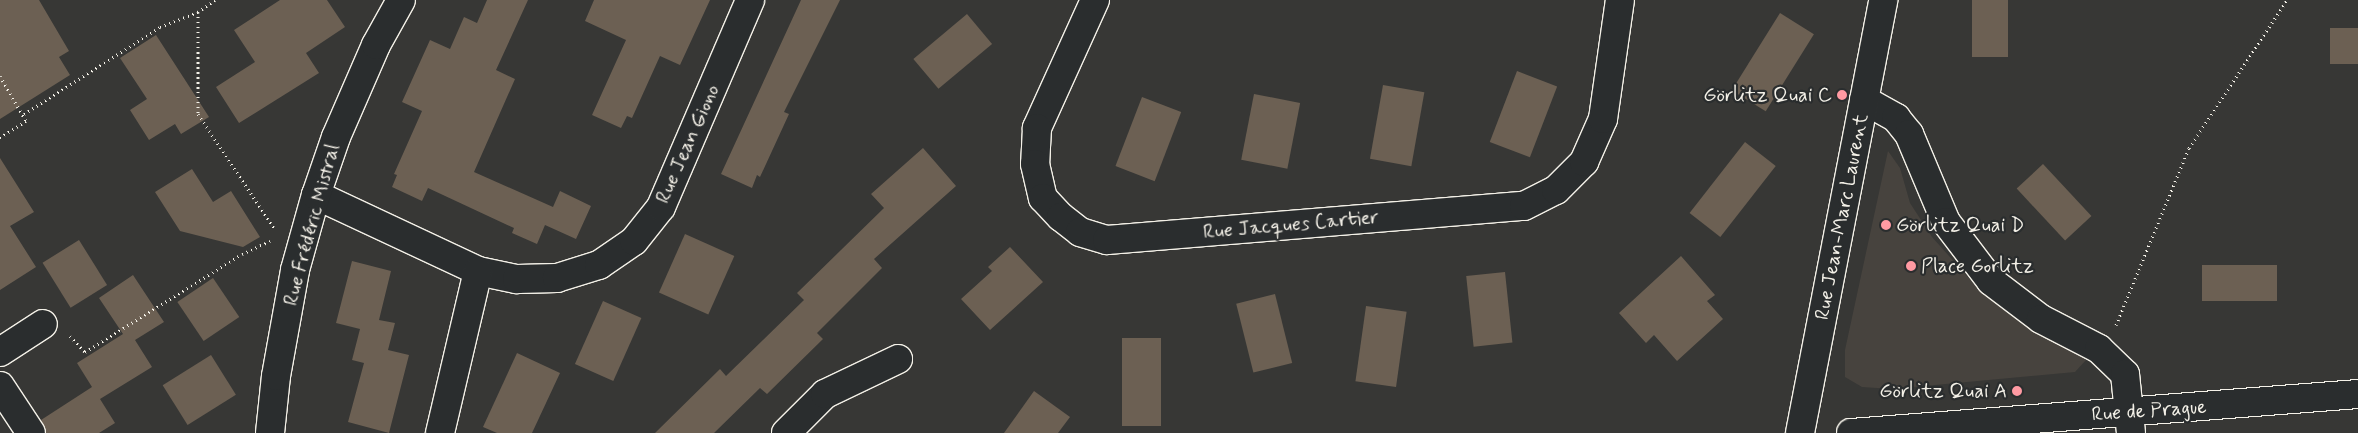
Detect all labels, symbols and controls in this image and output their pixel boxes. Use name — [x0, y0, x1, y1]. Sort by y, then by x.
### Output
street label: Rue Jean Giono — [651, 81, 725, 207]
place label: Görlitz Quai C — [1704, 83, 1832, 107]
marker: Görlitz Quai C — [1836, 89, 1848, 101]
street label: Rue Jean-Marc Laurent — [1810, 112, 1874, 322]
street label: Rue Frédéric Mistral — [279, 141, 345, 309]
street label: Rue Jacques Cartier — [1204, 206, 1378, 244]
place label: Görlitz Quai D — [1896, 213, 2023, 237]
marker: Görlitz Quai D — [1880, 219, 1892, 231]
place label: Place Gorlitz — [1921, 254, 2035, 278]
marker: Place Gorlitz — [1905, 260, 1917, 272]
place label: Görlitz Quai A — [1881, 379, 2007, 403]
marker: Görlitz Quai A — [2011, 385, 2023, 397]
street label: Rue de Prague — [2090, 395, 2208, 427]

